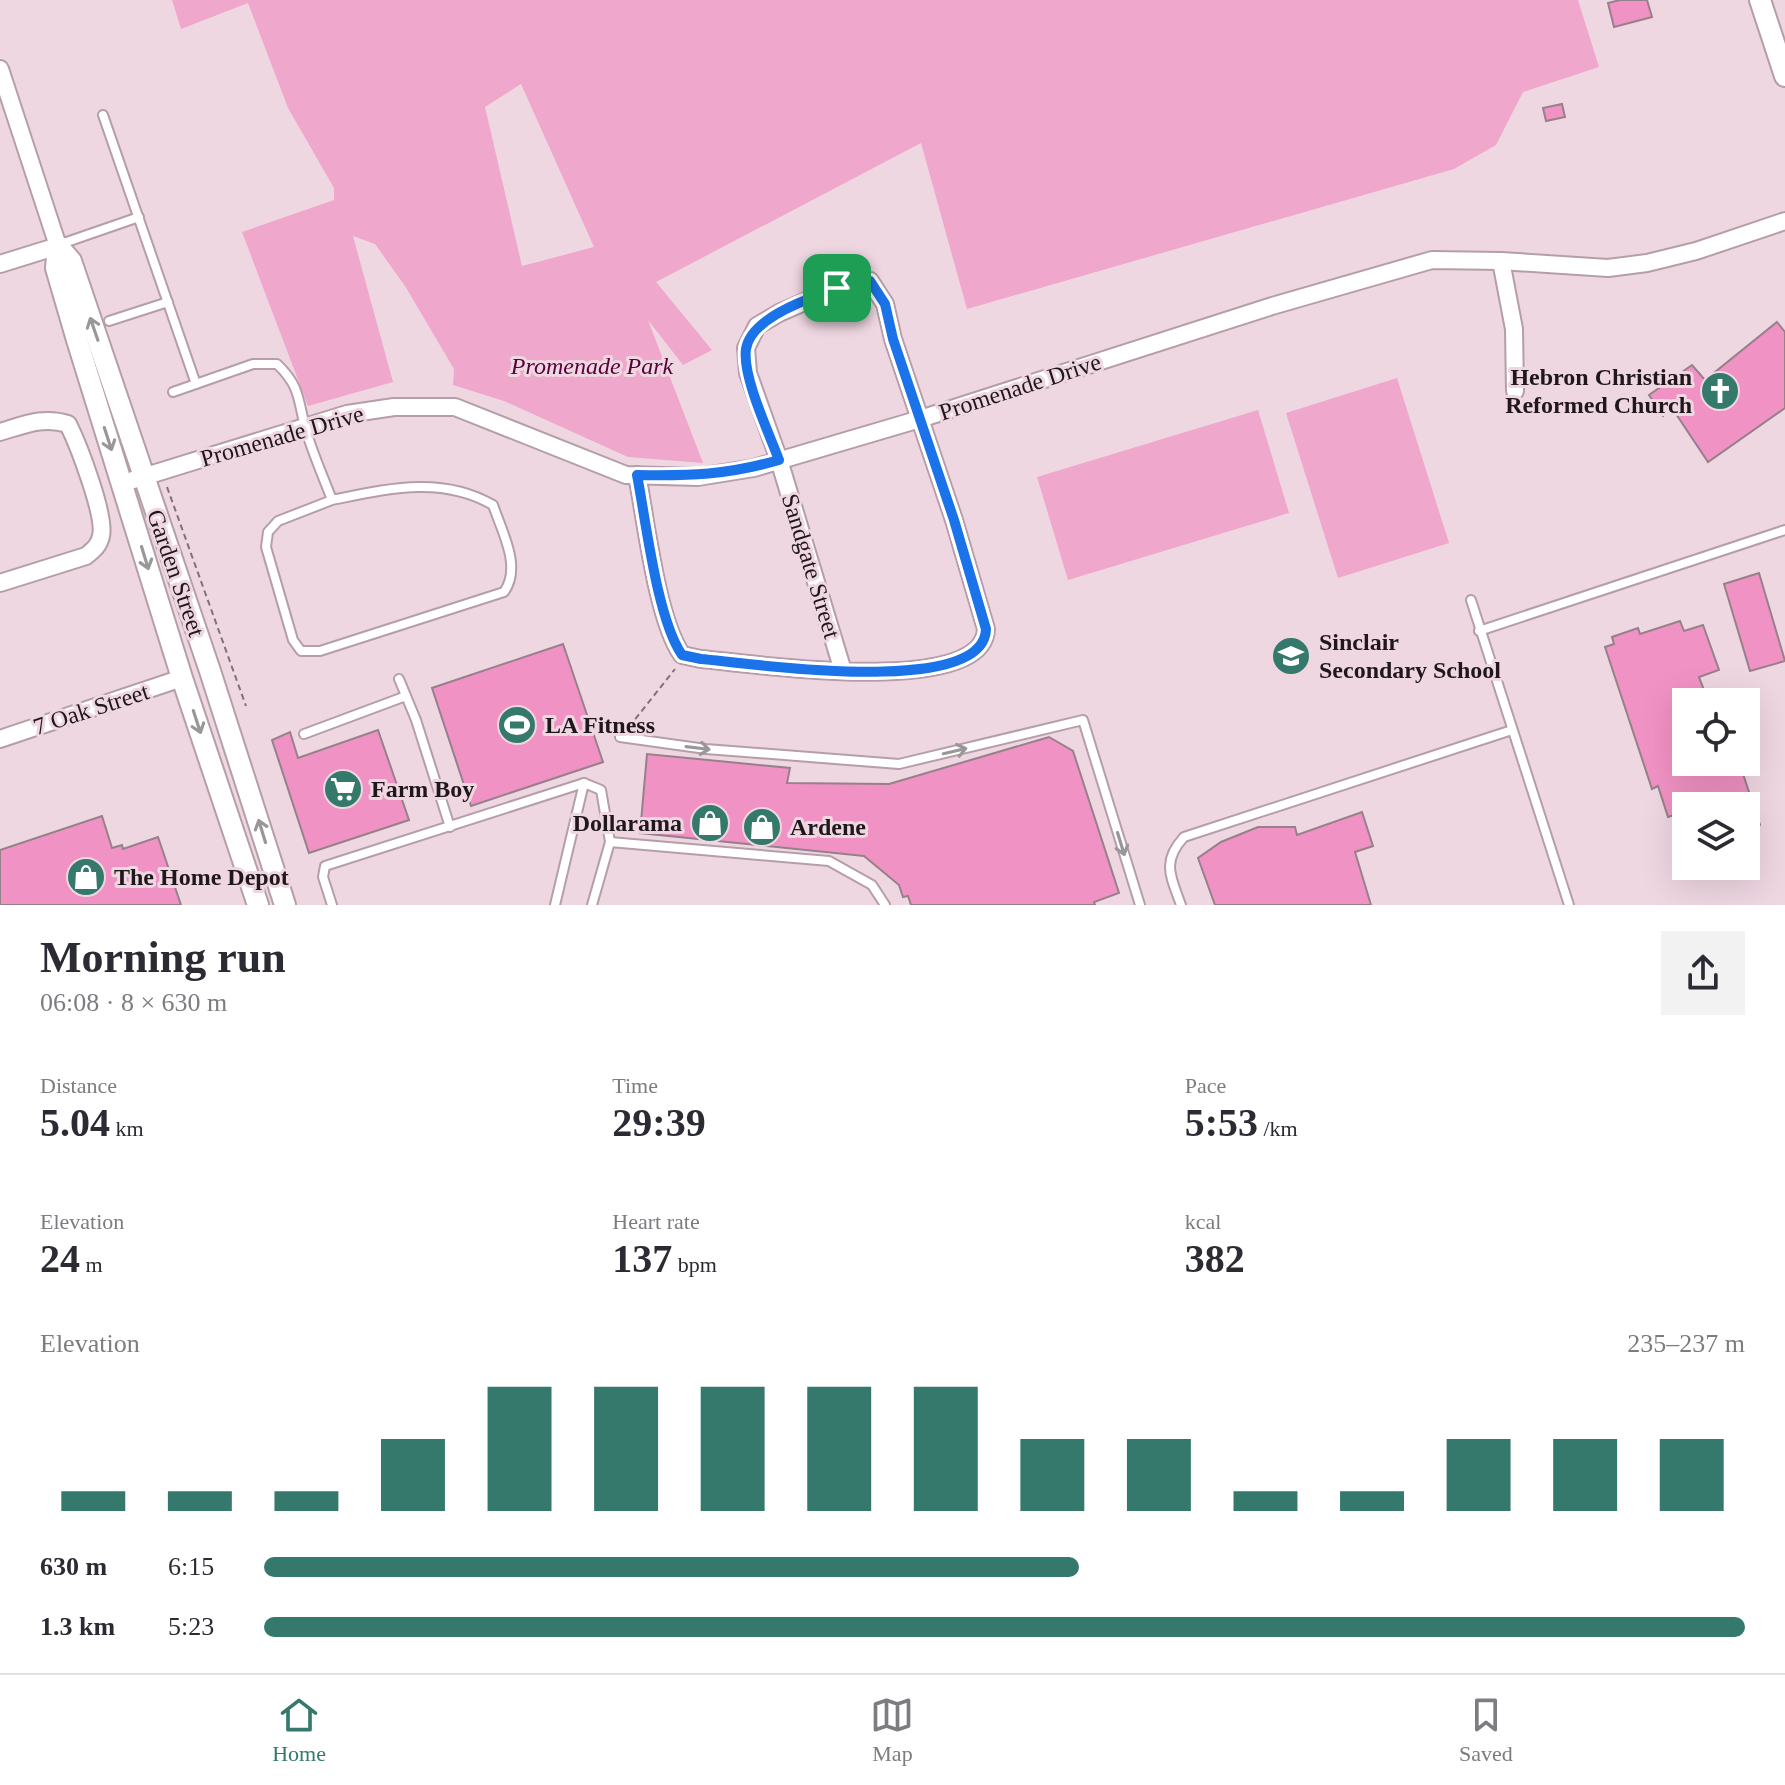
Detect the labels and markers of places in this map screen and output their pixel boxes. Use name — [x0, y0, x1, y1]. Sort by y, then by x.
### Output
pin — [803, 254, 871, 322]
place label: Hebron Christian Reformed Church — [1505, 364, 1692, 418]
church icon: Hebron Christian Reformed Church — [1699, 370, 1741, 412]
place label: Sinclair Secondary School — [1319, 629, 1501, 683]
school or university icon: Sinclair Secondary School — [1270, 635, 1312, 677]
sports icon: LA Fitness — [496, 704, 538, 746]
place label: LA Fitness — [545, 712, 655, 738]
supermarket icon: Farm Boy — [322, 768, 364, 810]
place label: Farm Boy — [371, 776, 474, 802]
shop icon: Dollarama — [689, 802, 731, 844]
shop icon: Ardene — [741, 806, 783, 848]
place label: Dollarama — [573, 810, 682, 836]
place label: Ardene — [790, 814, 866, 840]
shop icon: The Home Depot — [65, 856, 107, 898]
place label: The Home Depot — [114, 864, 289, 890]

